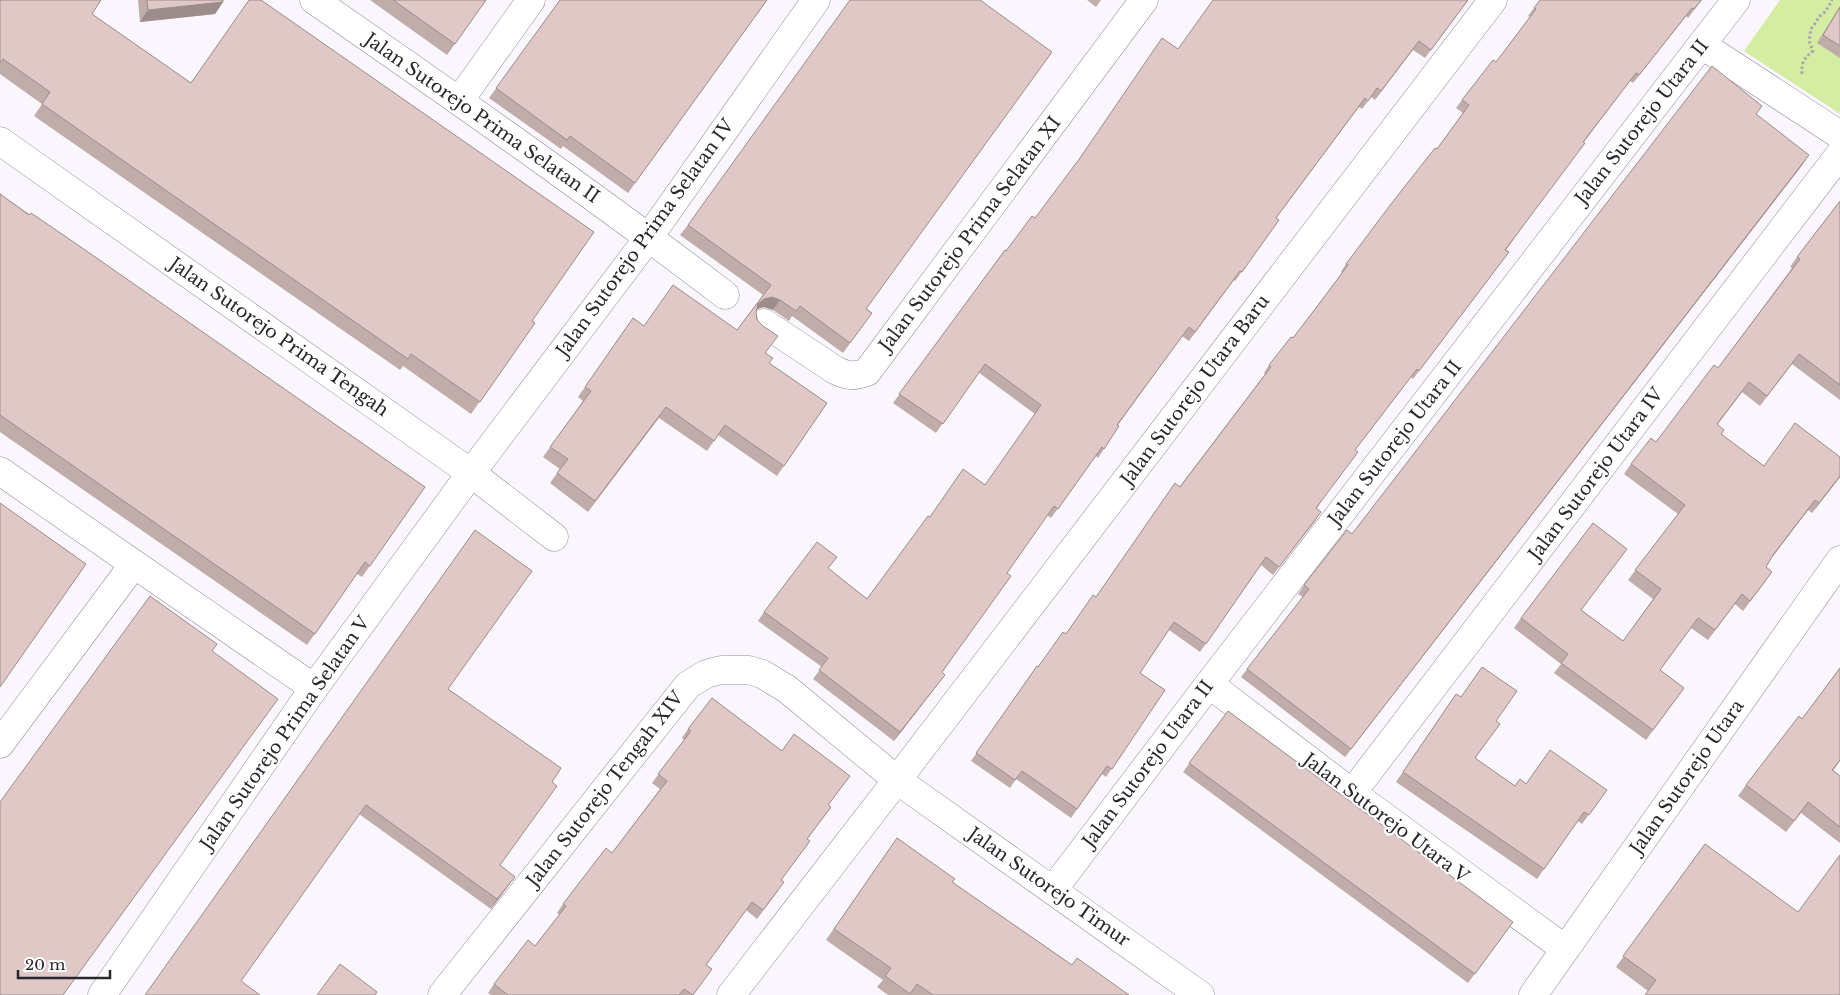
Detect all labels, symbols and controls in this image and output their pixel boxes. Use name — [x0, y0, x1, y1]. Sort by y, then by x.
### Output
street label: Jalan Sutorejo Prima Selatan II — [359, 27, 604, 208]
street label: Jalan Sutorejo Utara II — [1569, 35, 1713, 211]
street label: Jalan Sutorejo Prima Selatan XI — [873, 112, 1066, 357]
street label: Jalan Sutorejo Prima Selatan IV — [550, 114, 739, 363]
street label: Jalan Sutorejo Prima Tengah — [164, 252, 393, 421]
street label: Jalan Sutorejo Utara Baru — [1115, 290, 1274, 491]
street label: Jalan Sutorejo Utara II — [1322, 356, 1466, 532]
street label: Jalan Sutorejo Utara IV — [1523, 383, 1669, 566]
street label: Jalan Sutorejo Prima Selatan V — [195, 611, 375, 856]
street label: Jalan Sutorejo Utara II — [1077, 676, 1218, 853]
street label: Jalan Sutorejo Tengah XIV — [521, 686, 689, 893]
street label: Jalan Sutorejo Utara — [1624, 695, 1749, 860]
street label: Jalan Sutorejo Utara V — [1297, 747, 1474, 888]
street label: Jalan Sutorejo Timur — [962, 822, 1135, 951]
scale bar — [18, 948, 110, 980]
text: 20 m — [25, 955, 65, 974]

